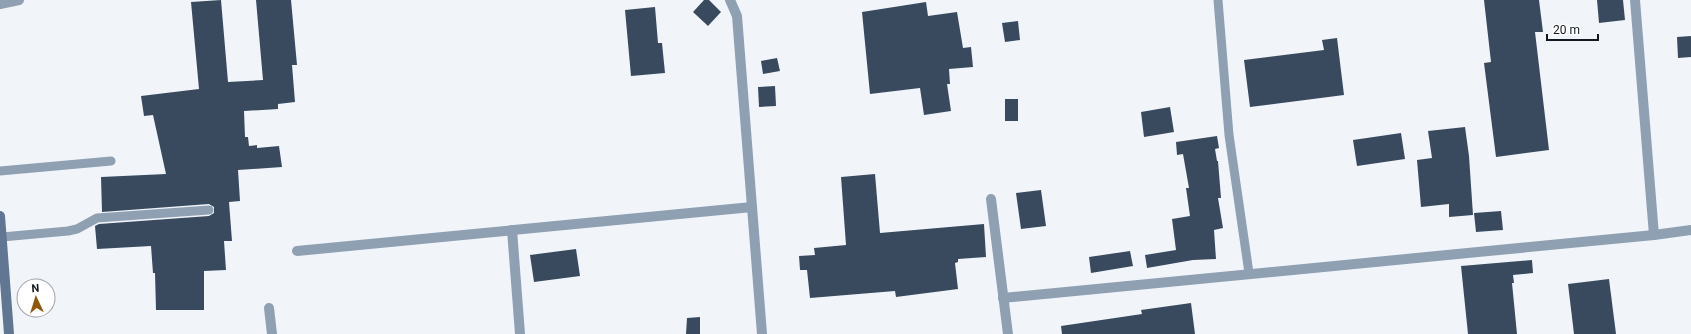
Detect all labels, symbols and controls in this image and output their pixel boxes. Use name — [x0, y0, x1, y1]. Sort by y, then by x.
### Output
scale bar — [1547, 16, 1598, 42]
text: 20 m — [1553, 23, 1580, 37]
north arrow — [16, 278, 56, 318]
text: N — [31, 282, 40, 295]

